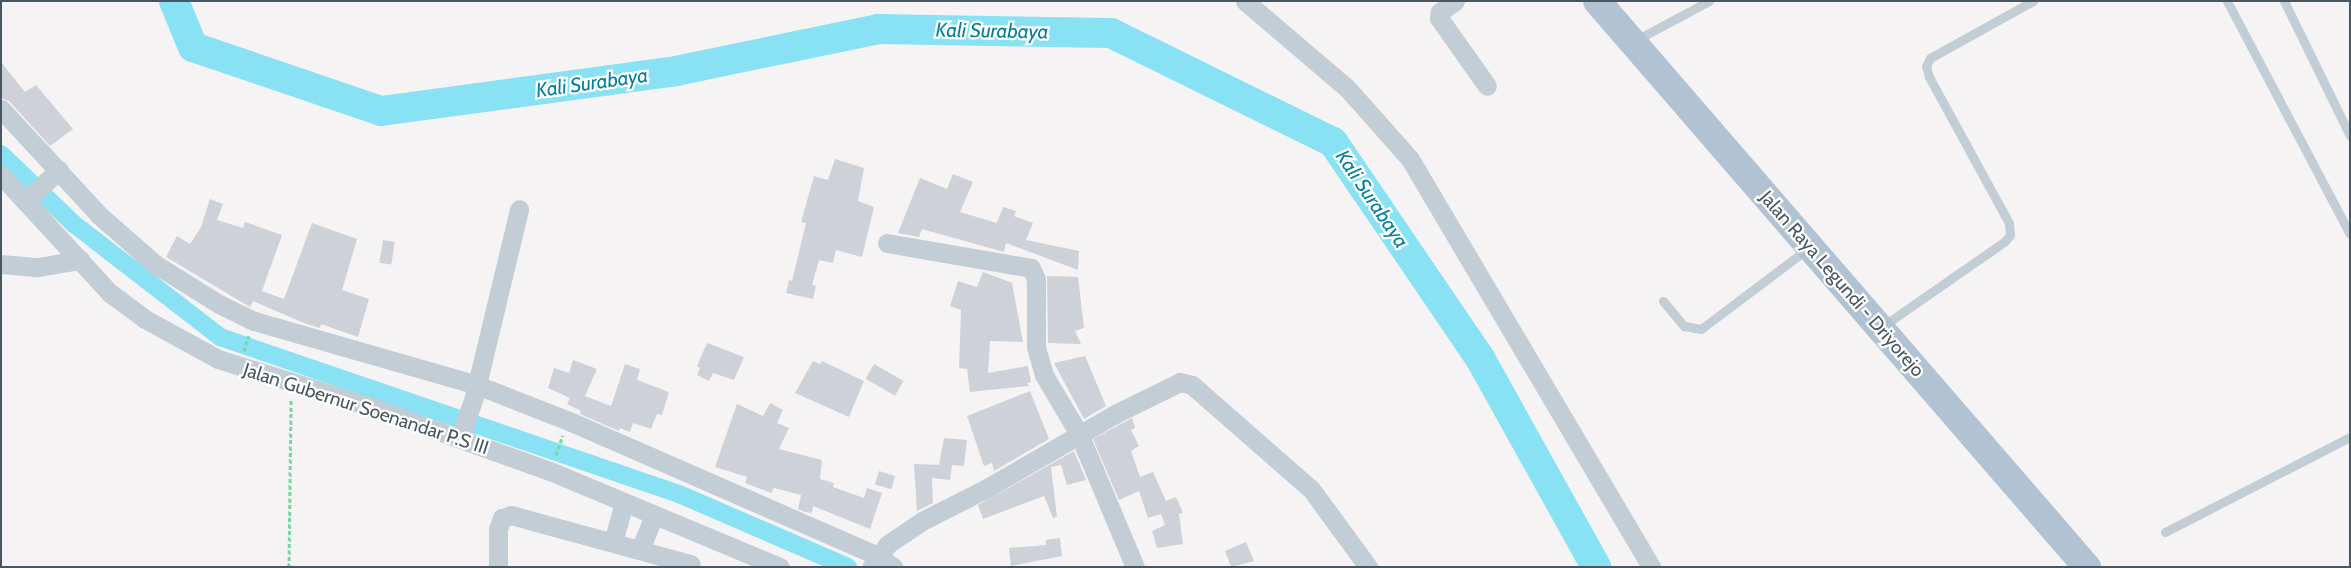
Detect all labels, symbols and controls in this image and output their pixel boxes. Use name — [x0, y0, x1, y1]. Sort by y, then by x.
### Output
water label: Kali Surabaya — [935, 18, 1049, 44]
water label: Kali Surabaya — [534, 63, 650, 103]
water label: Kali Surabaya — [1331, 146, 1413, 252]
street label: Jalan Raya Legundi - Driyorejo — [1755, 186, 1929, 382]
street label: Jalan Gubernur Soenandar P.S III — [240, 358, 492, 460]

